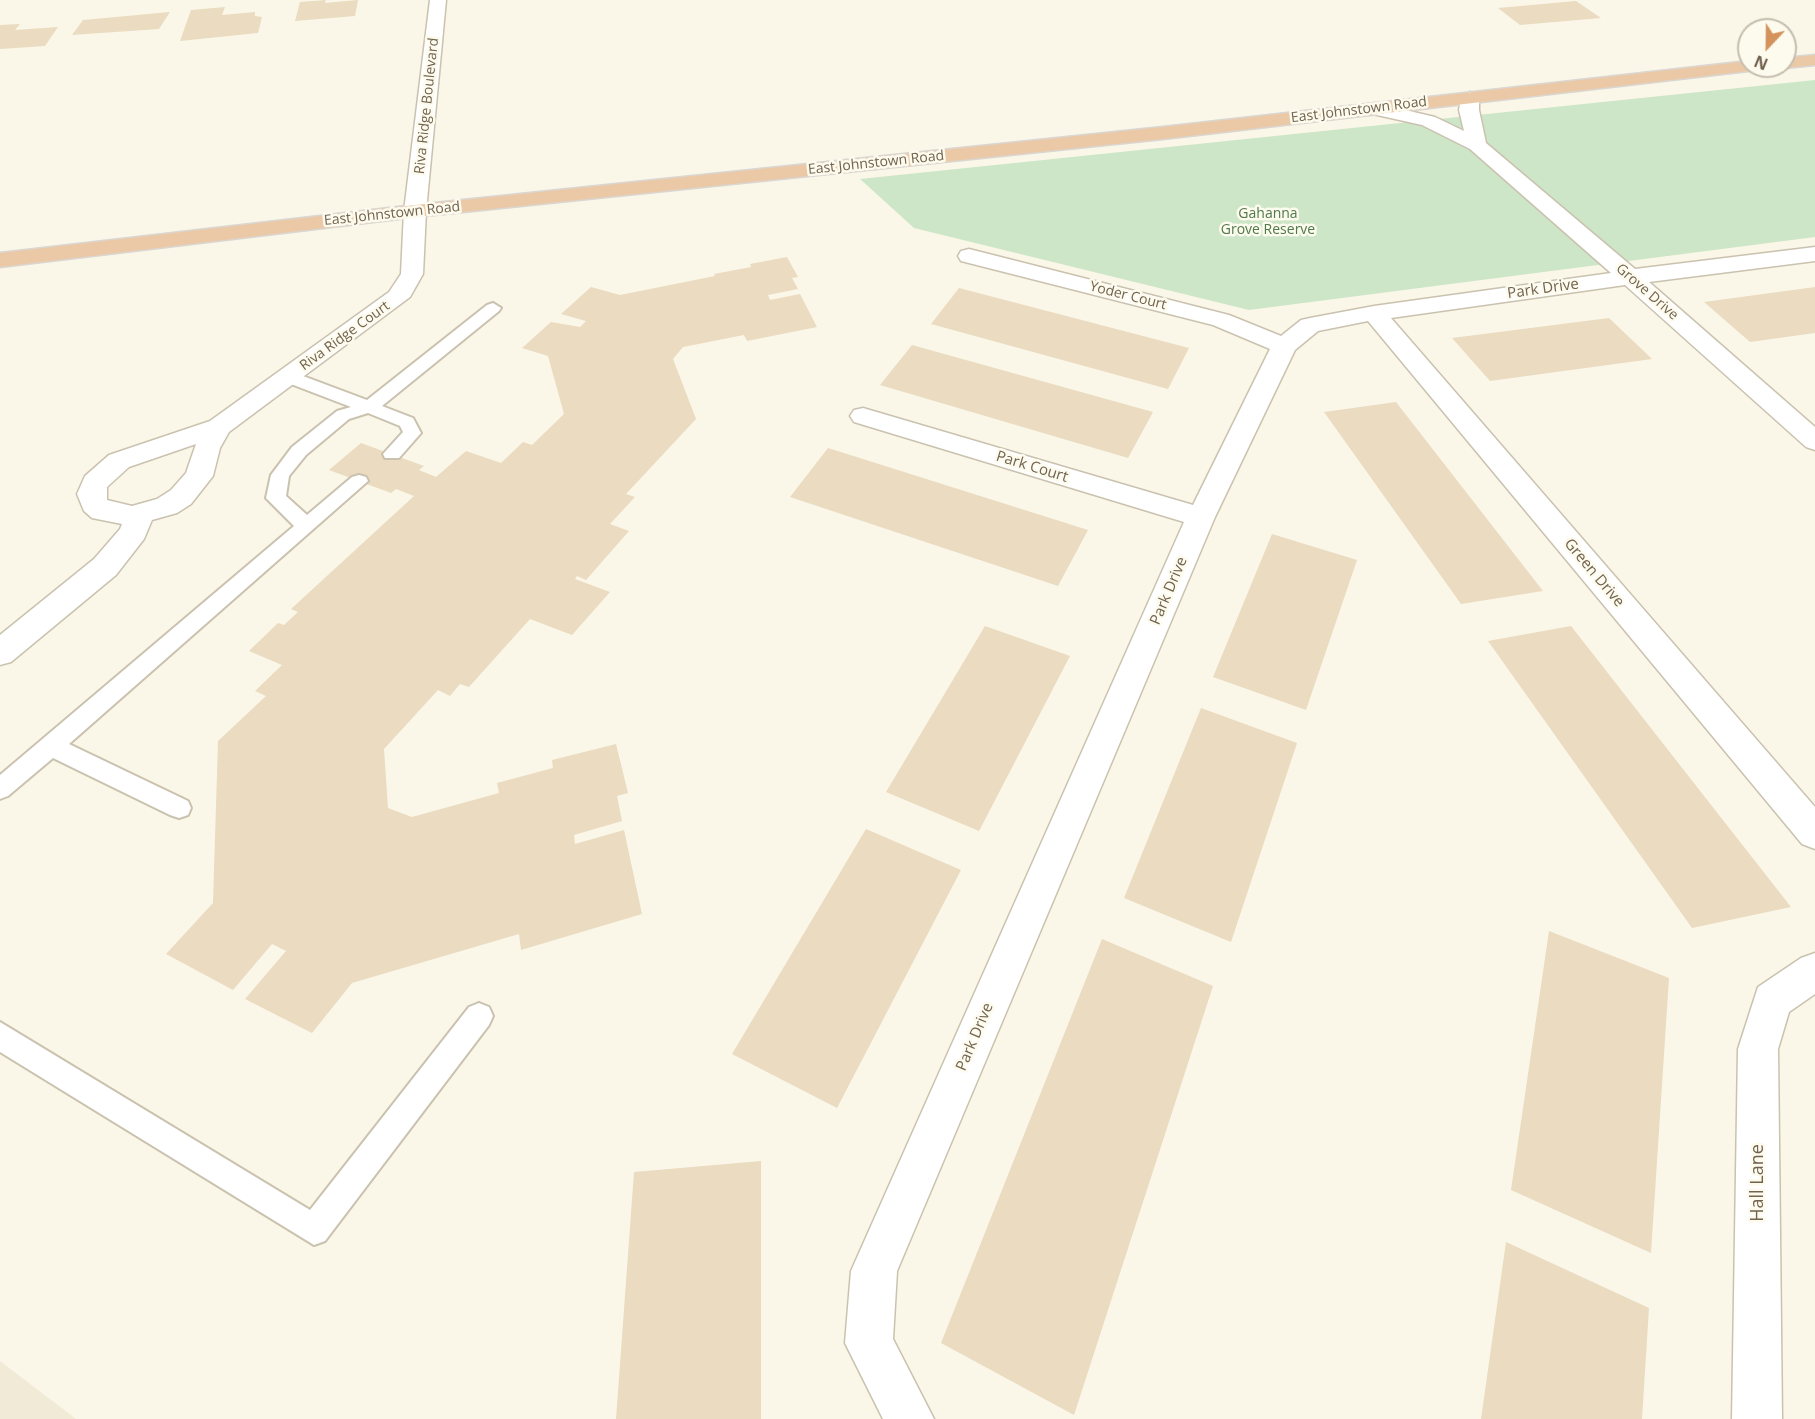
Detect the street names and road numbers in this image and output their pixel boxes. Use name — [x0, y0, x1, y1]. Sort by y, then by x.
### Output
street label: Riva Ridge Boulevard — [411, 37, 443, 175]
street label: East Johnstown Road — [1290, 93, 1428, 127]
street label: East Johnstown Road — [807, 147, 945, 179]
street label: East Johnstown Road — [323, 198, 461, 230]
street label: Grove Drive — [1612, 260, 1682, 324]
street label: Park Drive — [1506, 275, 1580, 303]
street label: Yoder Court — [1088, 278, 1168, 314]
street label: Riva Ridge Court — [297, 298, 393, 374]
street label: Park Court — [994, 448, 1070, 486]
street label: Green Drive — [1560, 535, 1628, 611]
street label: Park Drive — [1147, 554, 1191, 628]
street label: Park Drive — [953, 1000, 997, 1074]
street label: Hall Lane — [1747, 1144, 1769, 1222]

